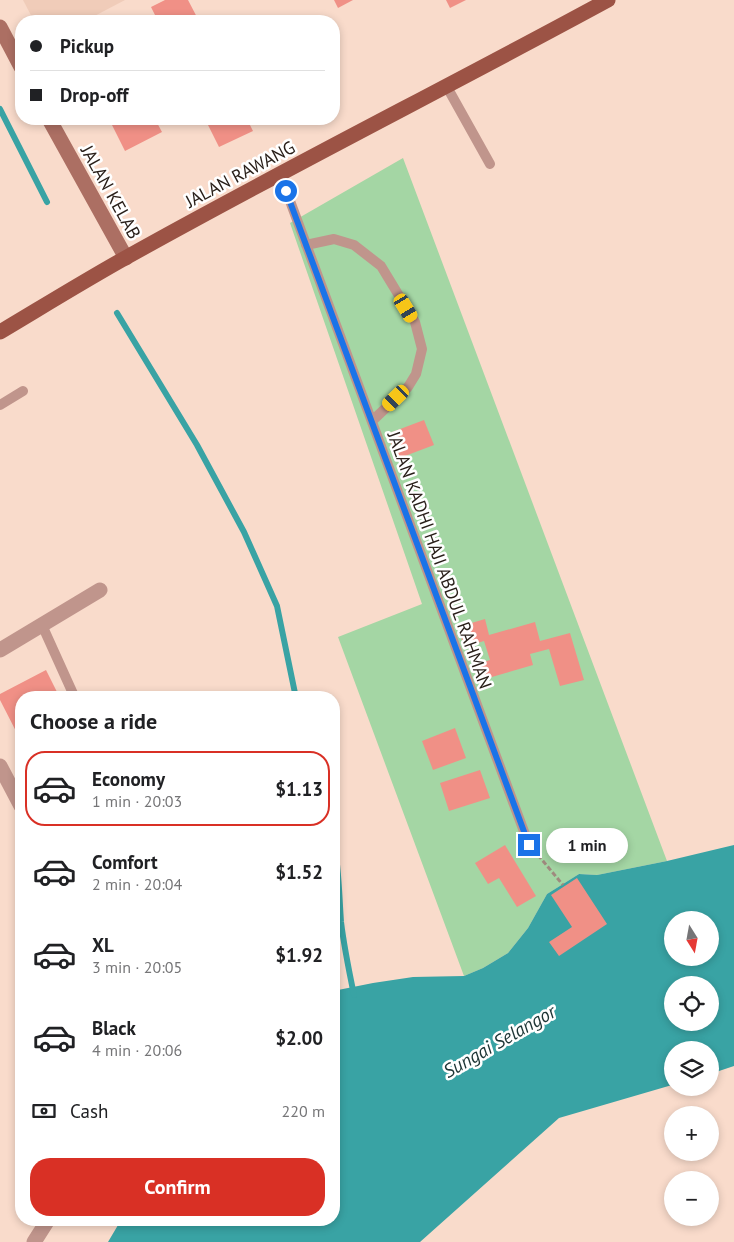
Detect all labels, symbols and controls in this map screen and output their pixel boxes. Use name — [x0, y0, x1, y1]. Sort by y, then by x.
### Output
text: Pickup — [60, 34, 114, 58]
text: Drop-off — [60, 83, 128, 107]
street label: JALAN RAWANG — [180, 135, 299, 213]
street label: JALAN KELAB — [75, 140, 146, 243]
route start — [275, 180, 297, 202]
car — [391, 291, 420, 325]
car — [379, 382, 412, 414]
street label: JALAN KADHI HAJI ABDUL RAHMAN — [382, 427, 497, 692]
text: Choose a ride — [30, 707, 157, 735]
icon: car — [32, 766, 77, 811]
text: Economy — [92, 767, 165, 791]
text: $1.13 — [275, 777, 323, 801]
text: 1 min · 20:03 — [92, 791, 182, 811]
callout: 1 min — [546, 828, 629, 862]
route end — [518, 834, 540, 856]
text: 1 min — [567, 835, 607, 855]
icon: car — [32, 849, 77, 894]
text: Comfort — [92, 850, 158, 874]
text: $1.52 — [275, 860, 323, 884]
text: 2 min · 20:04 — [92, 874, 182, 894]
north arrow — [664, 911, 719, 966]
map controls — [664, 911, 719, 1226]
icon: car — [32, 932, 77, 977]
text: XL — [92, 933, 114, 957]
text: $1.92 — [275, 943, 323, 967]
text: 3 min · 20:05 — [92, 957, 182, 977]
button: locate — [664, 976, 719, 1031]
water label: Sungai Selangor — [438, 998, 561, 1083]
icon: car — [32, 1015, 77, 1060]
text: Black — [92, 1016, 136, 1040]
text: $2.00 — [275, 1026, 323, 1050]
text: 4 min · 20:06 — [92, 1040, 182, 1060]
button: layers — [664, 1041, 719, 1096]
icon: cash — [30, 1097, 58, 1125]
text: Cash — [70, 1099, 108, 1123]
text: 220 m — [282, 1101, 325, 1121]
button: + — [664, 1106, 719, 1161]
button: Confirm — [30, 1158, 325, 1216]
button: − — [664, 1171, 719, 1226]

